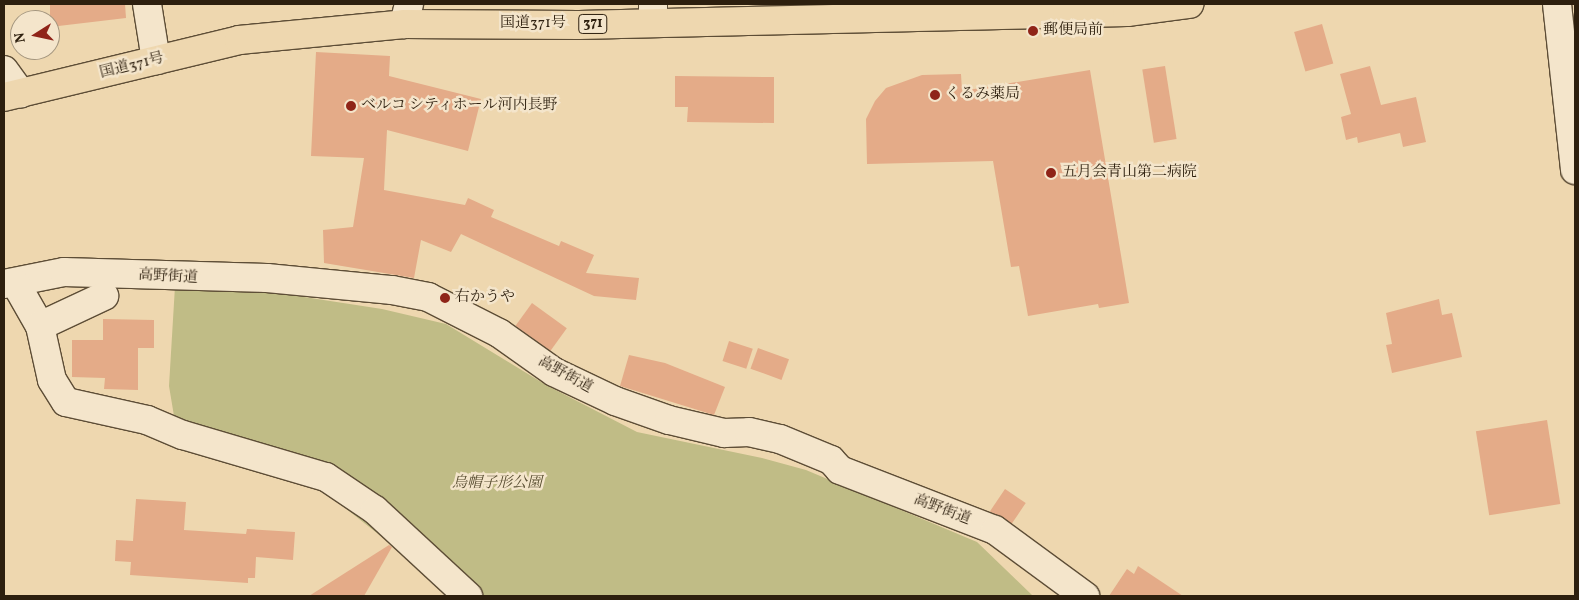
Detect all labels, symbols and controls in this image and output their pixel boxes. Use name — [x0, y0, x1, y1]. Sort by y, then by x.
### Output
north arrow — [10, 10, 60, 60]
road number: 371 — [578, 12, 608, 36]
street label: 国道371号 — [500, 15, 566, 33]
place label: 郵便局前 — [1043, 22, 1103, 40]
marker: 郵便局前 — [1027, 25, 1039, 37]
text: N — [10, 31, 31, 44]
street label: 国道371号 — [98, 49, 166, 83]
place label: くるみ薬局 — [945, 86, 1020, 104]
marker: くるみ薬局 — [929, 89, 941, 101]
place label: ベルコ シティホール河内長野 — [361, 97, 559, 115]
marker: ベルコ シティホール河内長野 — [345, 100, 357, 112]
place label: 五月会青山第二病院 — [1062, 164, 1197, 182]
marker: 五月会青山第二病院 — [1044, 166, 1058, 180]
street label: 高野街道 — [138, 266, 198, 288]
place label: 右かうや — [455, 289, 515, 307]
marker: 右かうや — [439, 292, 451, 304]
street label: 高野街道 — [534, 353, 596, 397]
park label: 烏帽子形公園 — [452, 475, 542, 493]
street label: 高野街道 — [911, 491, 973, 529]

